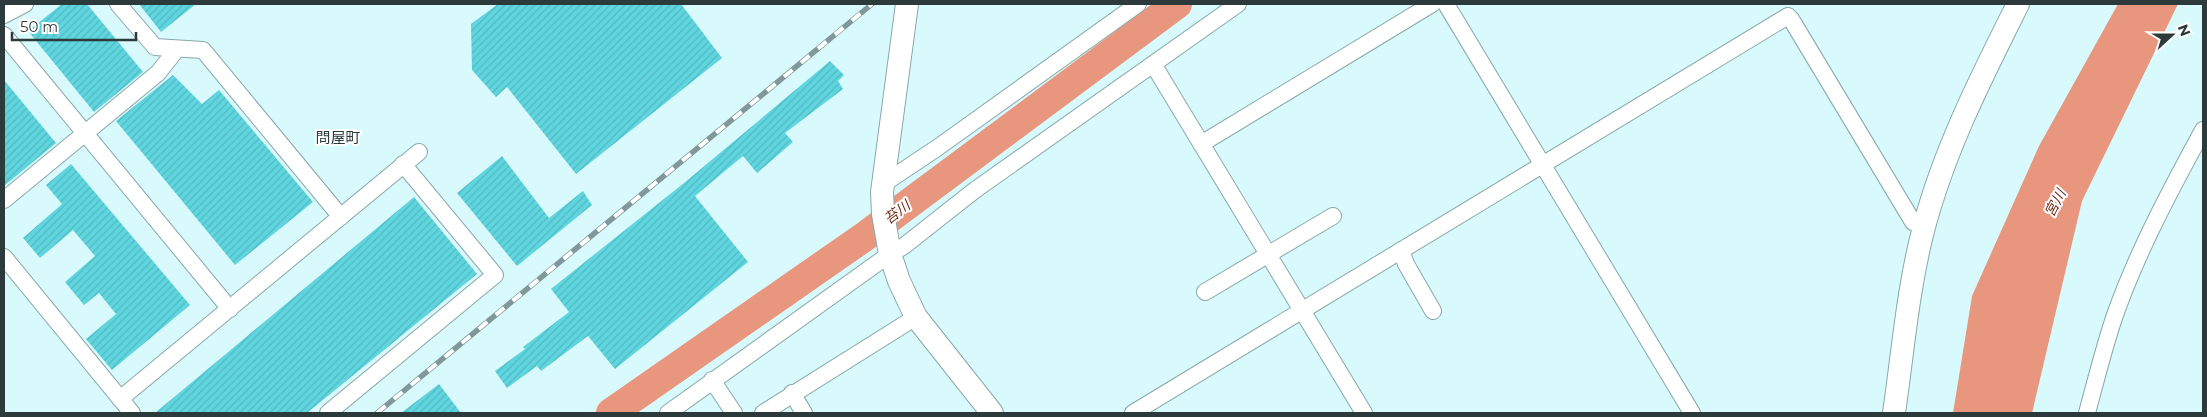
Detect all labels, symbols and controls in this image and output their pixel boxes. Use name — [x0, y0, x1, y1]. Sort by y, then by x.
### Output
scale bar — [12, 10, 136, 42]
north arrow — [2147, 10, 2197, 60]
text: 50 m — [20, 17, 58, 36]
text: N — [2174, 22, 2195, 39]
district label: 問屋町 — [315, 128, 361, 147]
water label: 宮川 — [2040, 185, 2070, 220]
water label: 苔川 — [880, 195, 915, 228]

